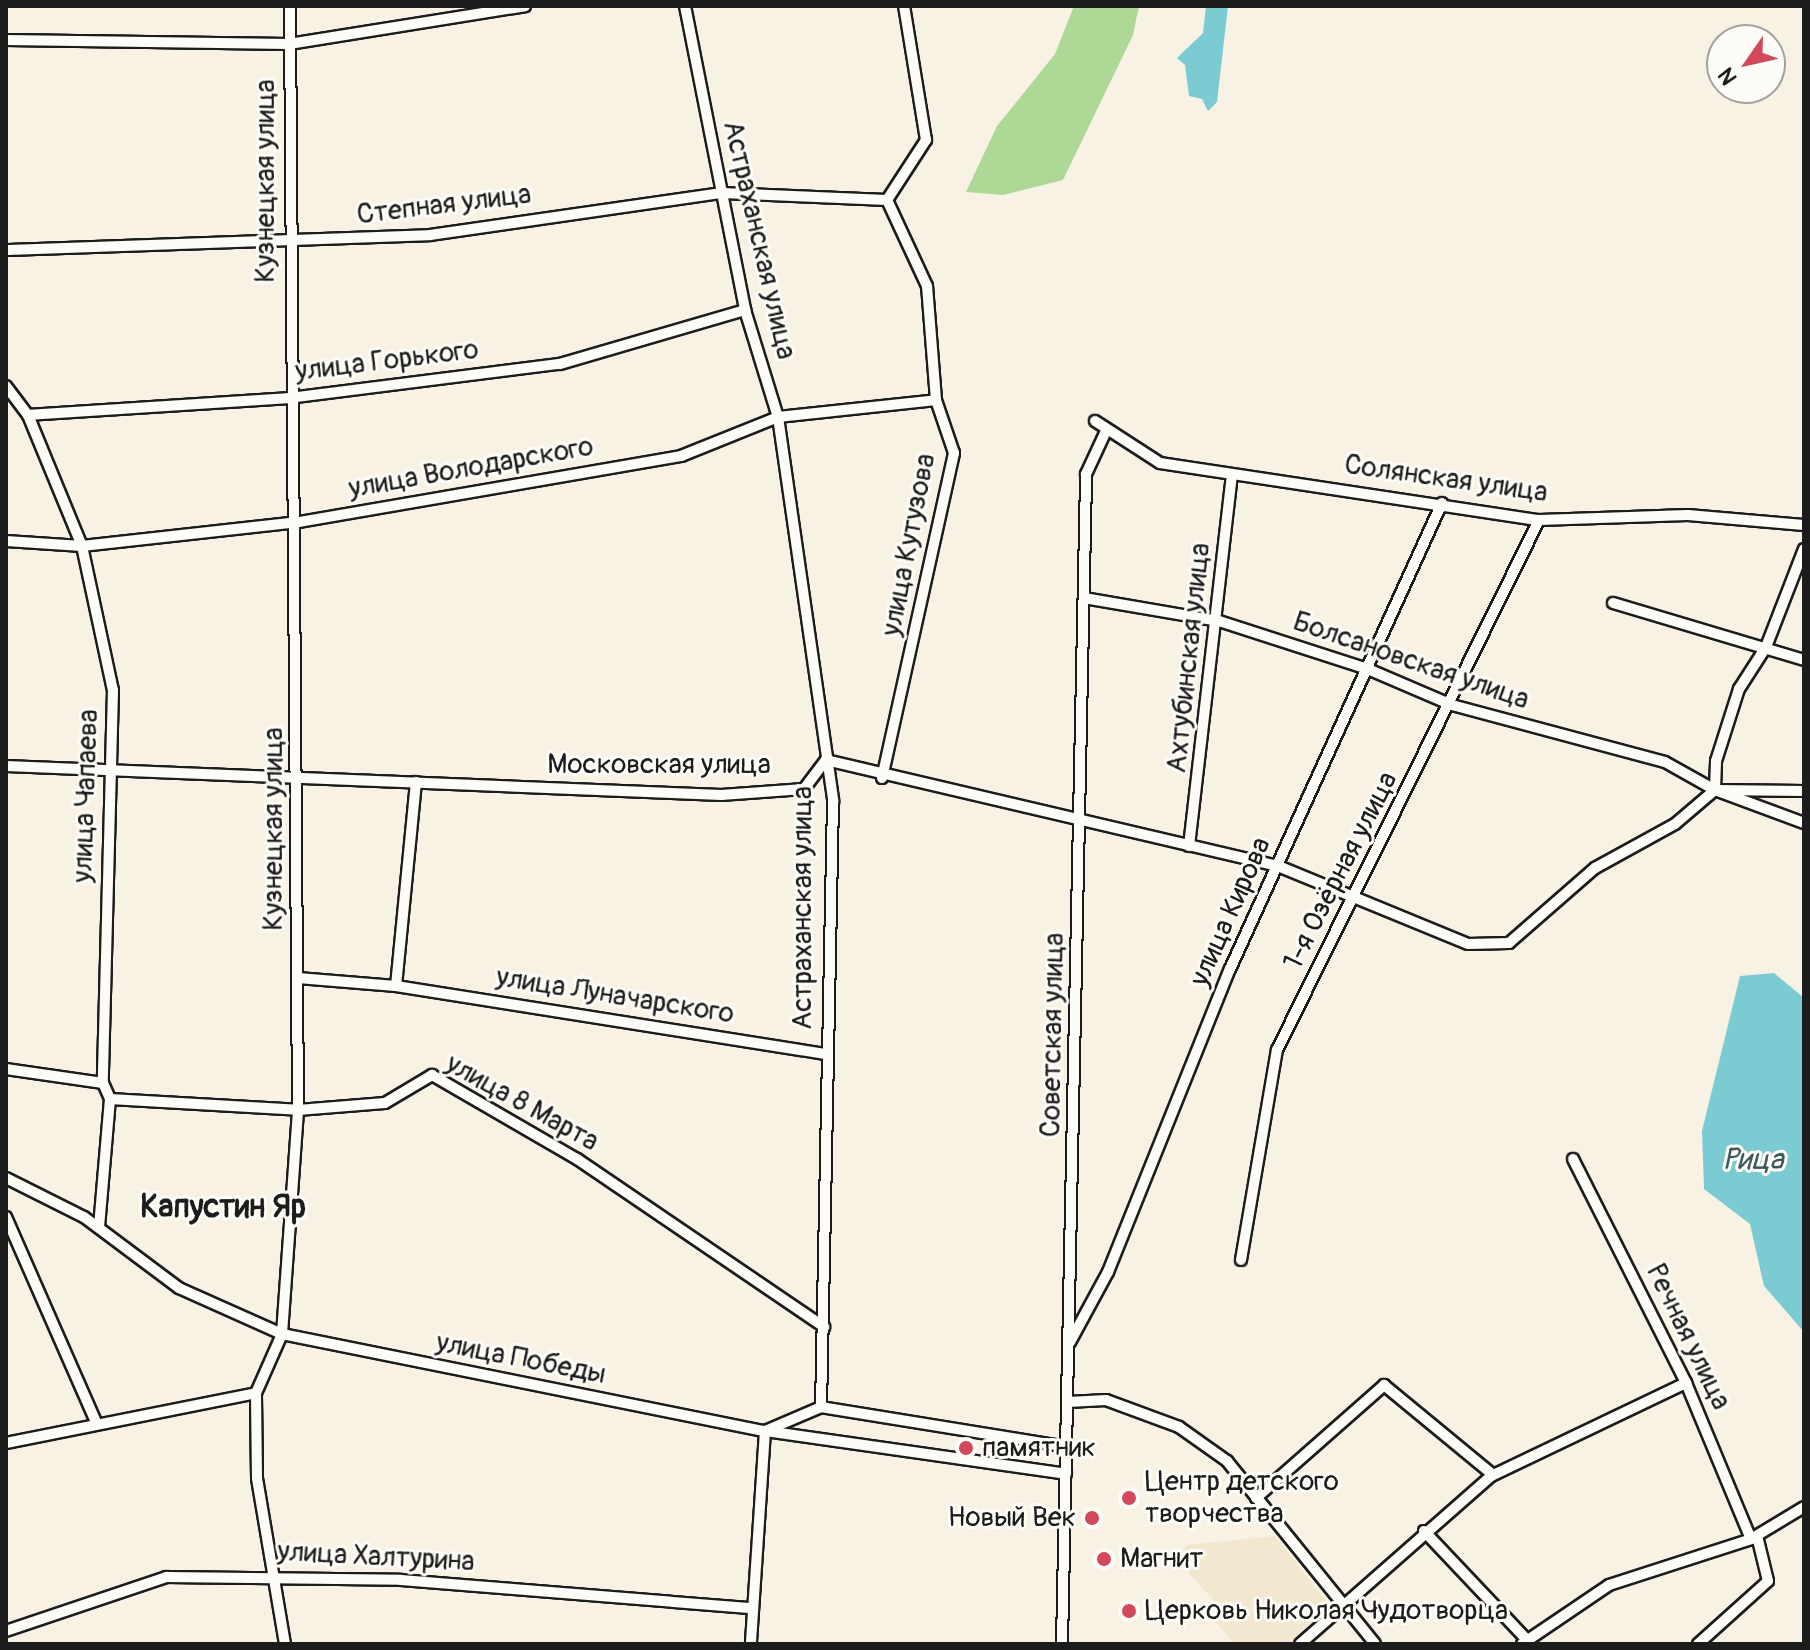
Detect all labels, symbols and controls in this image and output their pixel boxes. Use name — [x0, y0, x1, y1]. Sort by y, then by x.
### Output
north arrow — [1706, 24, 1786, 104]
text: N — [1712, 62, 1744, 90]
street label: Кузнецкая улица — [249, 79, 283, 283]
street label: Астраханская улица — [715, 117, 803, 363]
street label: Степная улица — [355, 178, 533, 232]
street label: улица Горького — [293, 333, 481, 389]
street label: улица Володарского — [346, 430, 596, 506]
street label: Солянская улица — [1342, 448, 1550, 510]
street label: улица Кутузова — [875, 451, 943, 639]
street label: Ахтубинская улица — [1160, 541, 1218, 775]
street label: Болсановская улица — [1289, 605, 1533, 717]
street label: улица Чапаева — [66, 709, 106, 883]
street label: Кузнецкая улица — [257, 727, 291, 931]
street label: Московская улица — [547, 748, 771, 782]
street label: 1-я Озёрная улица — [1277, 766, 1405, 976]
street label: Астраханская улица — [786, 786, 820, 1030]
street label: улица Кирова — [1183, 832, 1279, 992]
street label: Советская улица — [1034, 932, 1072, 1138]
street label: улица Луначарского — [494, 961, 736, 1031]
street label: улица 8 Марта — [440, 1047, 604, 1159]
water label: Рица — [1722, 1142, 1784, 1178]
district label: Капустин Яр — [140, 1188, 306, 1226]
street label: Речная улица — [1638, 1259, 1738, 1415]
street label: улица Победы — [433, 1326, 609, 1392]
place label: памятник — [982, 1431, 1096, 1465]
marker: памятник — [957, 1439, 975, 1457]
place label: Центр детского творчества — [1145, 1465, 1339, 1531]
marker: Центр детского творчества — [1120, 1489, 1138, 1507]
place label: Новый Век — [948, 1501, 1076, 1535]
marker: Новый Век — [1083, 1509, 1101, 1527]
street label: улица Халтурина — [277, 1535, 475, 1579]
place label: Магнит — [1120, 1542, 1203, 1576]
marker: Магнит — [1095, 1550, 1113, 1568]
place label: Церковь Николая Чудотворца — [1145, 1594, 1508, 1628]
marker: Церковь Николая Чудотворца — [1120, 1602, 1138, 1620]

